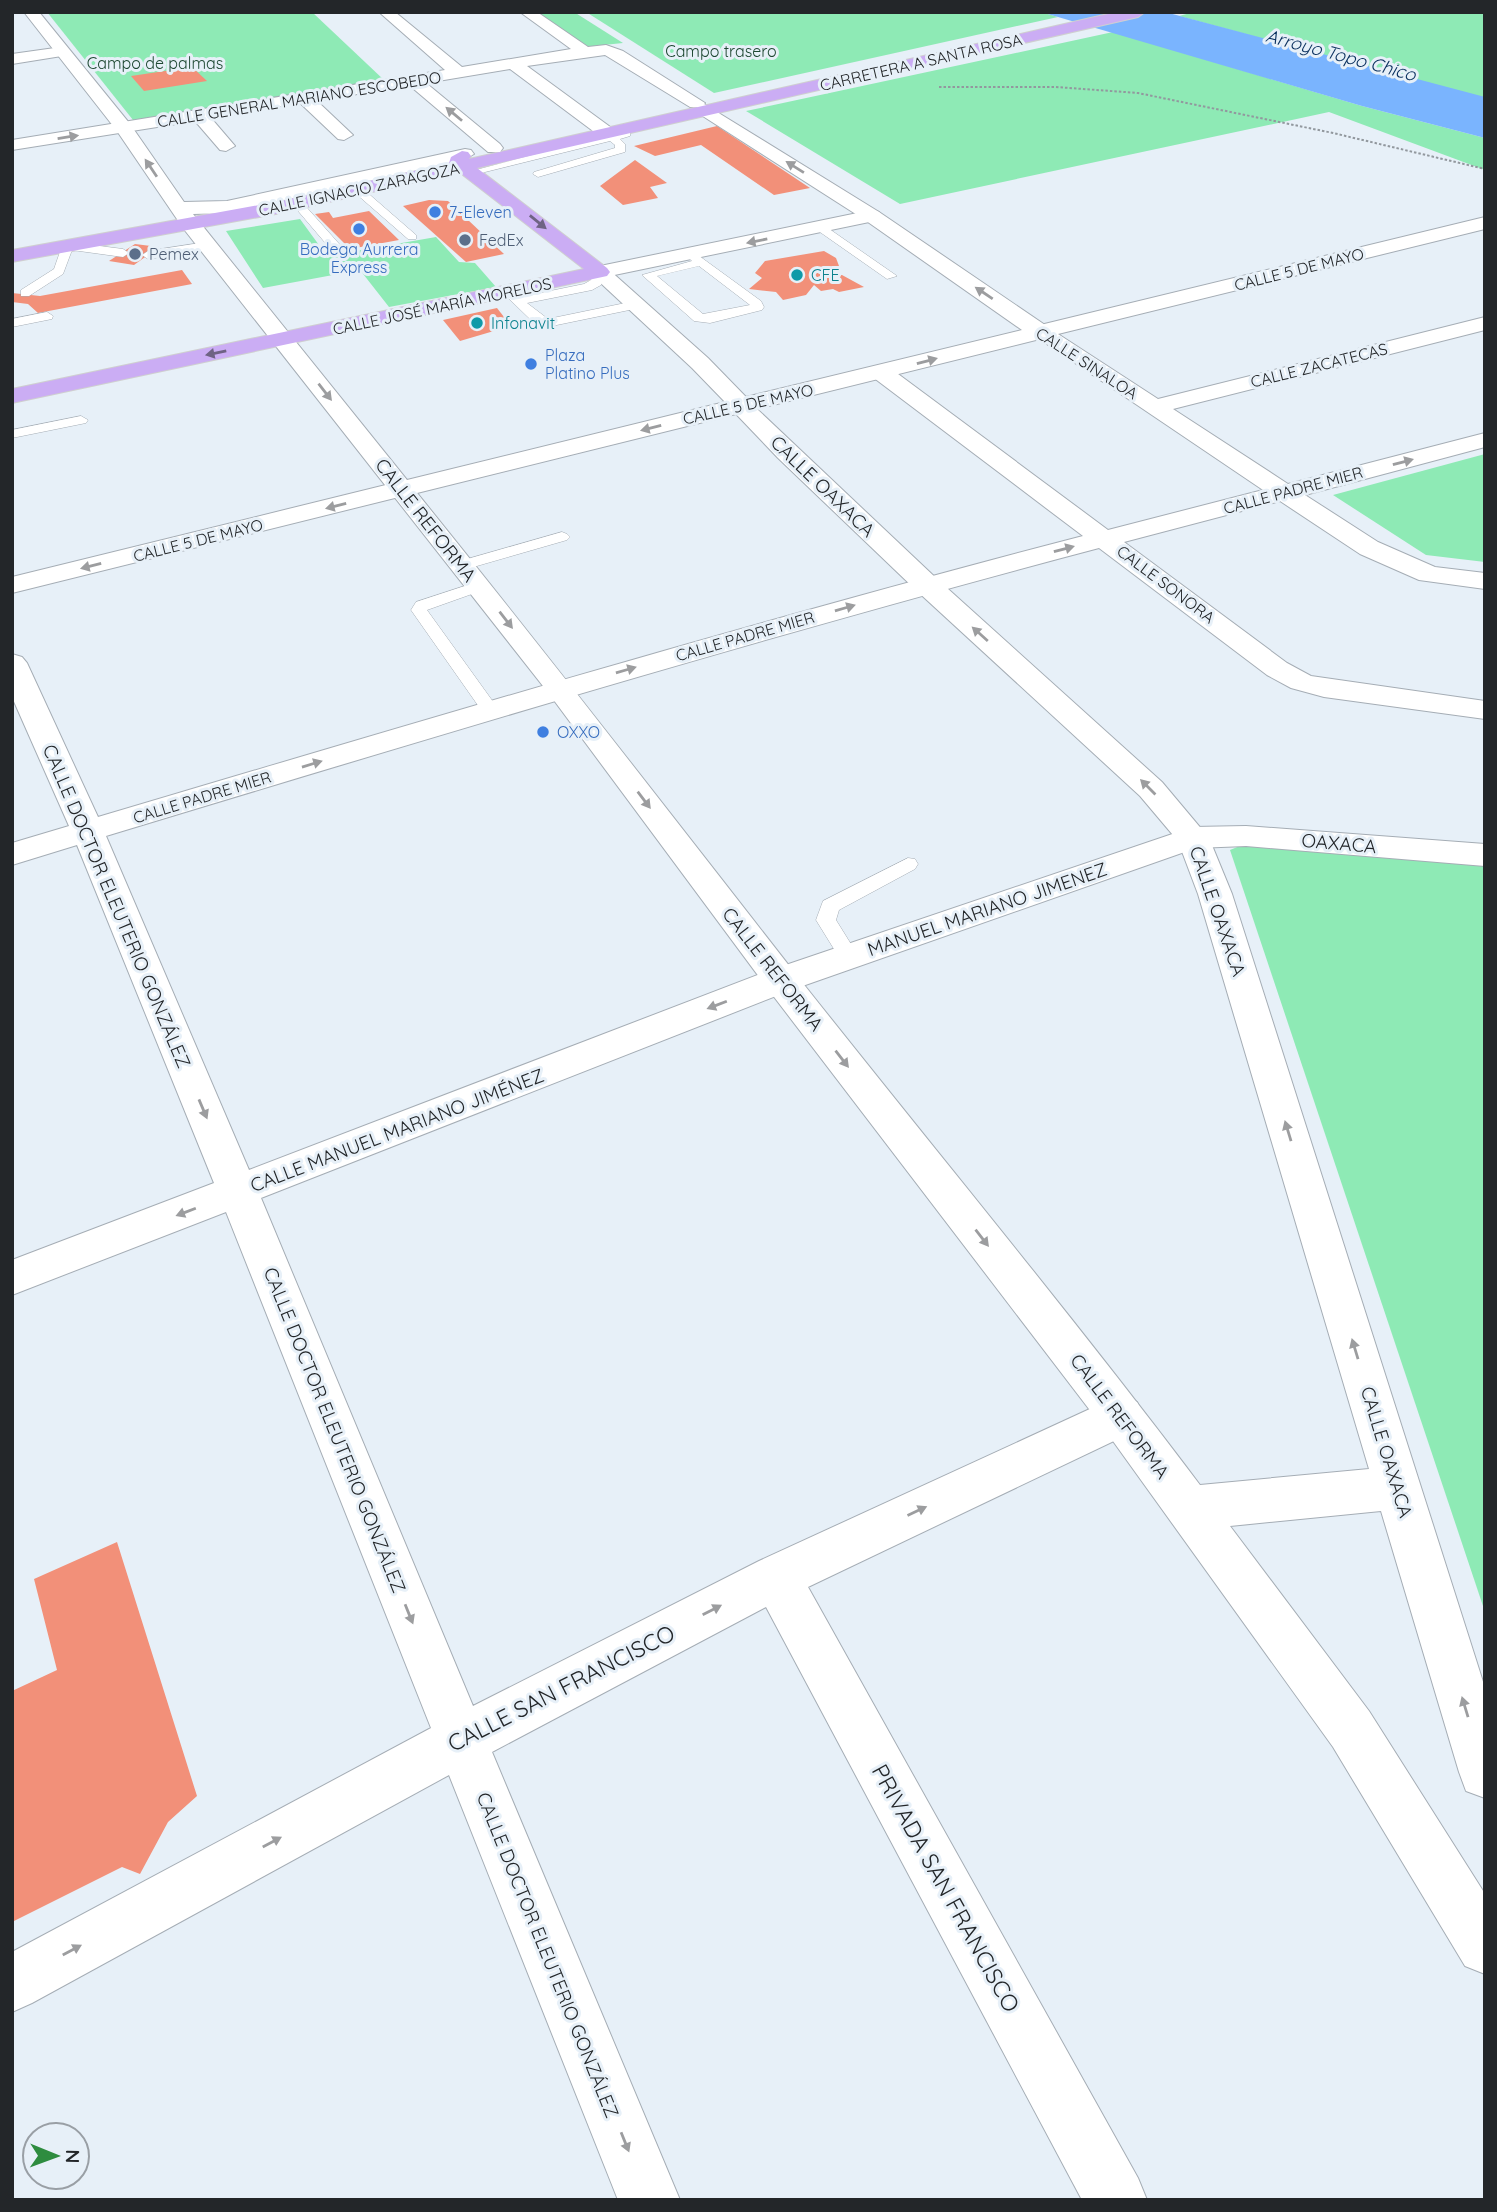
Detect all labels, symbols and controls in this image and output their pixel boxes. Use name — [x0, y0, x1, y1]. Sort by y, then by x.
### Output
water label: Arroyo Topo Chico — [1264, 24, 1420, 86]
street label: CARRETERA A SANTA ROSA — [818, 29, 1024, 95]
park label: Campo trasero — [665, 41, 777, 61]
park label: Campo de palmas — [87, 53, 223, 73]
street label: CALLE GENERAL MARIANO ESCOBEDO — [156, 67, 442, 131]
one-way arrow — [445, 107, 462, 122]
one-way arrow — [57, 131, 79, 142]
street label: CALLE IGNACIO ZARAGOZA — [257, 158, 461, 220]
one-way arrow — [144, 159, 158, 177]
one-way arrow — [785, 161, 805, 174]
place label: 7-Eleven — [449, 202, 512, 222]
marker: 7-Eleven — [427, 204, 443, 220]
one-way arrow — [530, 214, 547, 229]
marker: Bodega Aurrera Express — [351, 221, 367, 237]
place label: FedEx — [479, 230, 524, 250]
marker: FedEx — [457, 232, 473, 248]
one-way arrow — [746, 235, 768, 246]
place label: Bodega Aurrera Express — [300, 239, 418, 277]
street label: CALLE 5 DE MAYO — [1232, 243, 1366, 295]
place label: Pemex — [149, 244, 199, 264]
marker: Pemex — [127, 246, 143, 262]
place label: CFE — [811, 265, 840, 285]
marker: CFE — [789, 267, 805, 283]
street label: CALLE JOSÉ MARÍA MORELOS — [331, 273, 553, 339]
one-way arrow — [975, 287, 994, 300]
place label: Infonavit — [491, 313, 555, 333]
marker: Infonavit — [469, 315, 485, 331]
street label: CALLE SINALOA — [1032, 323, 1142, 403]
street label: CALLE ZACATECAS — [1248, 338, 1390, 392]
place label: Plaza Platino Plus — [545, 345, 630, 383]
one-way arrow — [205, 347, 227, 358]
one-way arrow — [916, 355, 938, 366]
marker: Plaza Platino Plus — [523, 356, 539, 372]
street label: CALLE 5 DE MAYO — [681, 379, 815, 429]
one-way arrow — [318, 383, 332, 401]
one-way arrow — [640, 422, 662, 433]
street label: CALLE OAXACA — [766, 430, 880, 542]
street label: CALLE REFORMA — [370, 453, 482, 587]
one-way arrow — [1393, 456, 1414, 466]
street label: CALLE PADRE MIER — [1221, 462, 1365, 518]
one-way arrow — [325, 501, 347, 512]
street label: CALLE 5 DE MAYO — [131, 514, 265, 566]
street label: CALLE SONORA — [1113, 541, 1219, 627]
one-way arrow — [1053, 543, 1075, 554]
one-way arrow — [80, 561, 102, 572]
one-way arrow — [834, 602, 856, 613]
street label: CALLE PADRE MIER — [673, 607, 817, 665]
one-way arrow — [498, 610, 513, 628]
one-way arrow — [972, 626, 989, 642]
one-way arrow — [615, 664, 637, 675]
place label: OXXO — [557, 722, 600, 742]
marker: OXXO — [535, 724, 551, 740]
street label: CALLE DOCTOR ELEUTERIO GONZÁLEZ — [38, 741, 196, 1071]
one-way arrow — [302, 758, 323, 768]
street label: CALLE PADRE MIER — [131, 766, 273, 828]
one-way arrow — [1139, 779, 1156, 796]
one-way arrow — [637, 791, 651, 809]
street label: OAXACA — [1301, 828, 1377, 858]
street label: CALLE OAXACA — [1185, 843, 1251, 979]
street label: MANUEL MARIANO JIMENEZ — [864, 857, 1110, 961]
street label: CALLE REFORMA — [717, 902, 829, 1036]
one-way arrow — [707, 999, 728, 1010]
one-way arrow — [835, 1049, 850, 1067]
street label: CALLE MANUEL MARIANO JIMÉNEZ — [247, 1063, 547, 1197]
one-way arrow — [198, 1098, 209, 1119]
one-way arrow — [1283, 1120, 1293, 1141]
one-way arrow — [175, 1207, 196, 1218]
one-way arrow — [975, 1228, 990, 1246]
street label: CALLE DOCTOR ELEUTERIO GONZÁLEZ — [258, 1264, 412, 1596]
one-way arrow — [1349, 1338, 1360, 1359]
street label: CALLE REFORMA — [1065, 1349, 1175, 1483]
street label: CALLE OAXACA — [1356, 1383, 1418, 1521]
one-way arrow — [907, 1505, 927, 1517]
one-way arrow — [404, 1604, 415, 1625]
one-way arrow — [702, 1604, 722, 1616]
street label: CALLE SAN FRANCISCO — [443, 1618, 679, 1758]
one-way arrow — [1459, 1696, 1469, 1717]
street label: PRIVADA SAN FRANCISCO — [866, 1759, 1026, 2017]
street label: CALLE DOCTOR ELEUTERIO GONZÁLEZ — [471, 1789, 625, 2121]
one-way arrow — [263, 1836, 282, 1848]
one-way arrow — [63, 1944, 82, 1956]
north arrow — [21, 2121, 91, 2191]
one-way arrow — [620, 2132, 631, 2153]
text: N — [61, 2149, 85, 2163]

